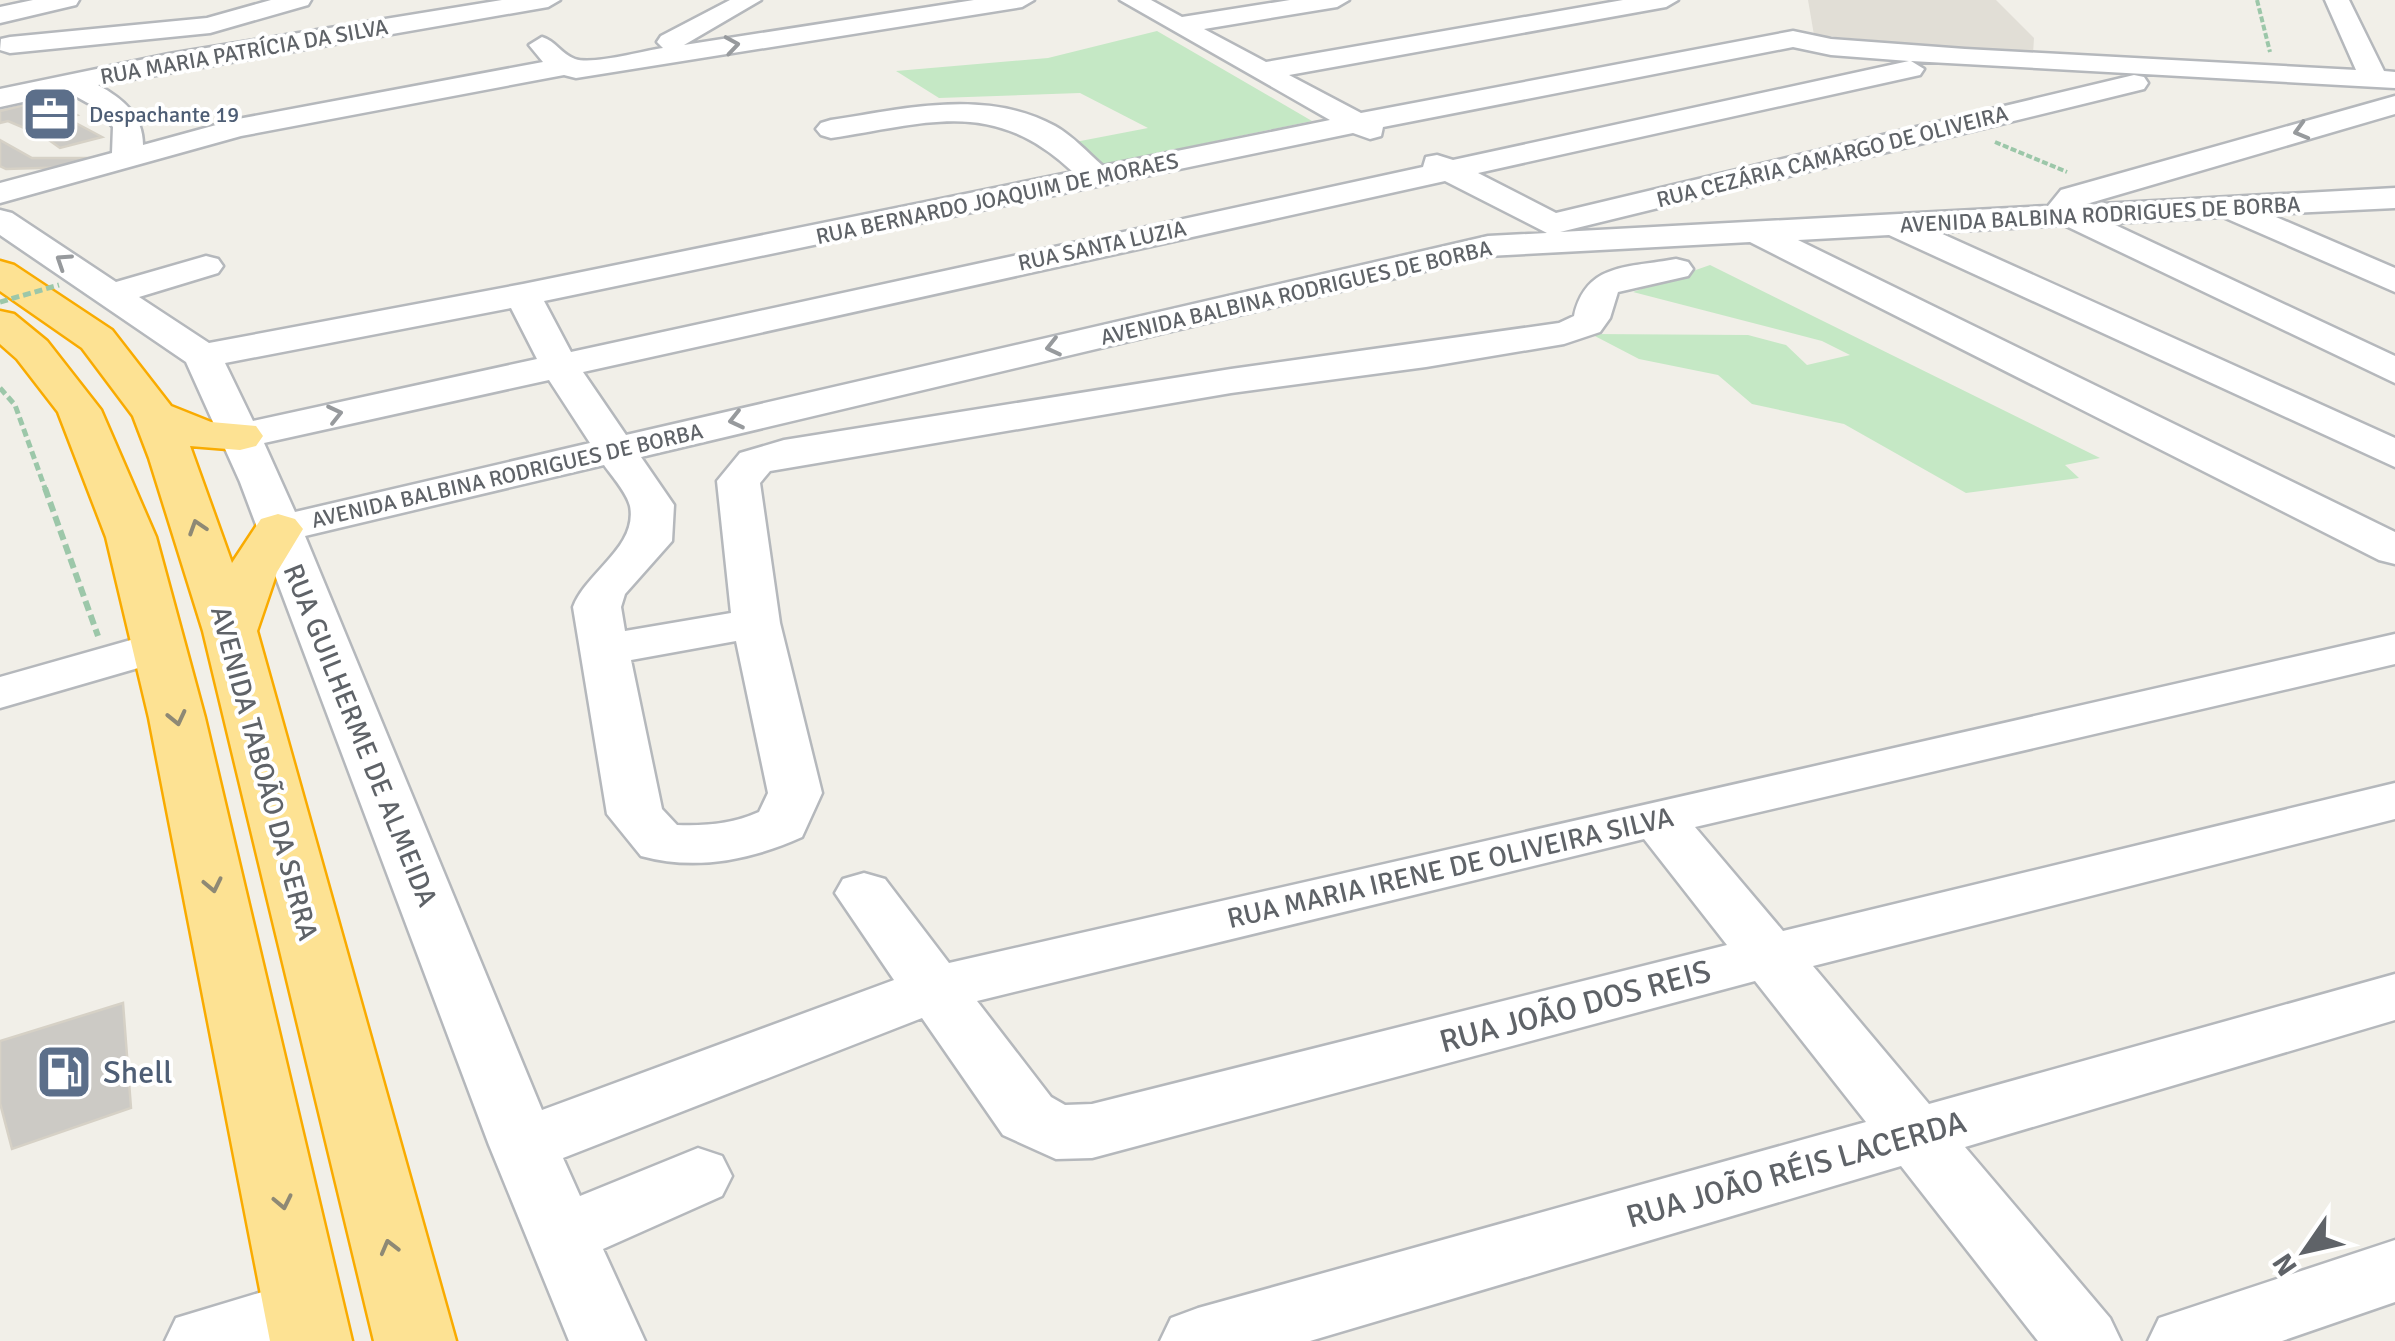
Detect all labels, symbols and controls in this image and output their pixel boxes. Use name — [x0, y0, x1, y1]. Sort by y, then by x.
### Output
street label: RUA MARIA PATRÍCIA DA SILVA — [98, 13, 391, 90]
one-way arrow — [724, 35, 741, 56]
office icon: Despachante 19 — [20, 84, 80, 144]
street label: RUA CEZÁRIA CAMARGO DE OLIVEIRA — [1654, 100, 2011, 213]
place label: Despachante 19 — [89, 101, 239, 128]
one-way arrow — [2293, 119, 2310, 140]
street label: RUA BERNARDO JOAQUIM DE MORAES — [813, 147, 1181, 250]
street label: AVENIDA BALBINA RODRIGUES DE BORBA — [1899, 190, 2301, 238]
street label: RUA SANTA LUZIA — [1015, 214, 1189, 277]
street label: AVENIDA BALBINA RODRIGUES DE BORBA — [1098, 234, 1495, 351]
one-way arrow — [56, 254, 74, 273]
one-way arrow — [1044, 335, 1061, 356]
one-way arrow — [326, 405, 343, 426]
one-way arrow — [728, 408, 745, 429]
street label: AVENIDA BALBINA RODRIGUES DE BORBA — [309, 417, 706, 534]
one-way arrow — [188, 520, 208, 537]
street label: RUA GUILHERME DE ALMEIDA — [276, 559, 444, 912]
street label: AVENIDA TABOÃO DA SERRA — [203, 602, 325, 944]
one-way arrow — [165, 709, 186, 726]
street label: RUA MARIA IRENE DE OLIVEIRA SILVA — [1224, 800, 1677, 936]
one-way arrow — [202, 876, 223, 893]
street label: RUA JOÃO DOS REIS — [1435, 952, 1715, 1061]
fuel station icon: Shell — [34, 1042, 94, 1102]
place label: Shell — [103, 1053, 173, 1092]
street label: RUA JOÃO RÉIS LACERDA — [1622, 1102, 1971, 1237]
one-way arrow — [271, 1193, 292, 1210]
north arrow — [2255, 1201, 2355, 1301]
one-way arrow — [380, 1239, 401, 1256]
text: N — [2266, 1247, 2305, 1282]

